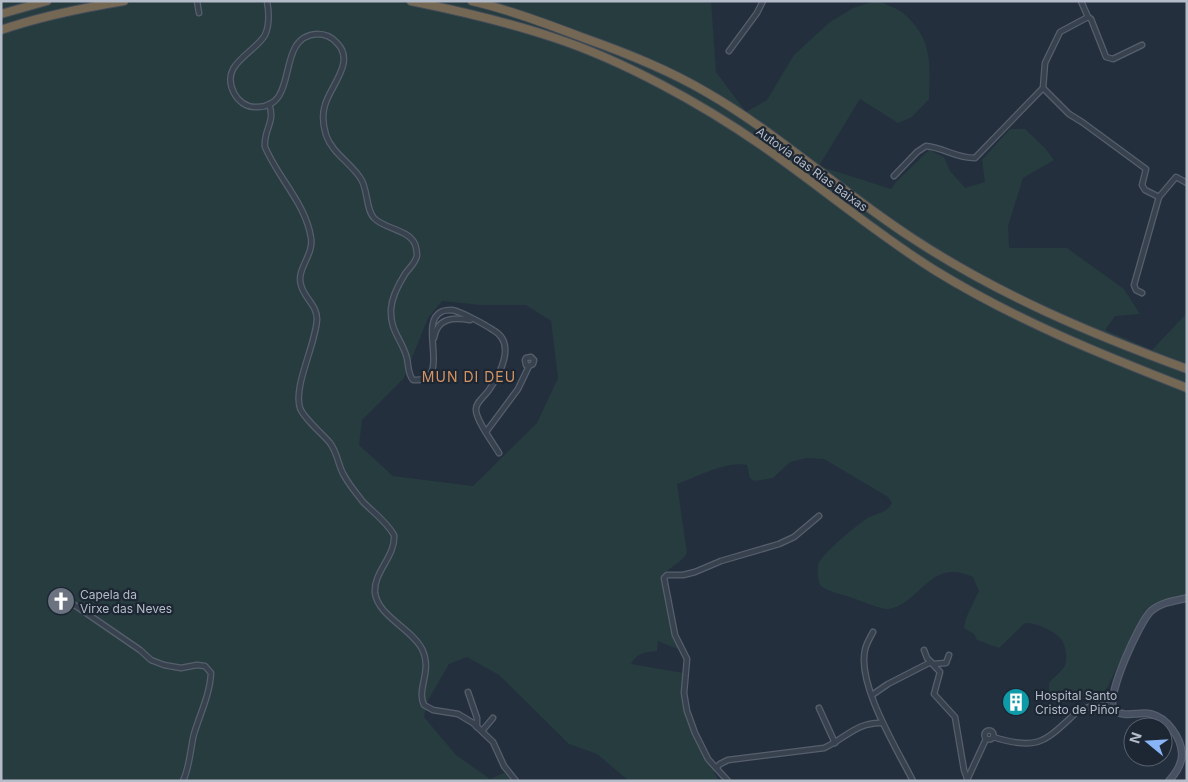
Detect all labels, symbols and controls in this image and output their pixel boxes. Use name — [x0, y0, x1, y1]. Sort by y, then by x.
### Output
street label: Autovía das Rías Baixas — [753, 124, 871, 214]
district label: MUN DI DEU — [422, 368, 516, 385]
church icon: Capela da Virxe das Neves — [46, 586, 76, 616]
place label: Capela da Virxe das Neves — [80, 587, 172, 616]
building icon: Hospital Santo Cristo de Piñor — [1001, 687, 1031, 717]
place label: Hospital Santo Cristo de Piñor — [1035, 688, 1120, 717]
north arrow — [1123, 717, 1173, 767]
text: N — [1125, 730, 1145, 746]

